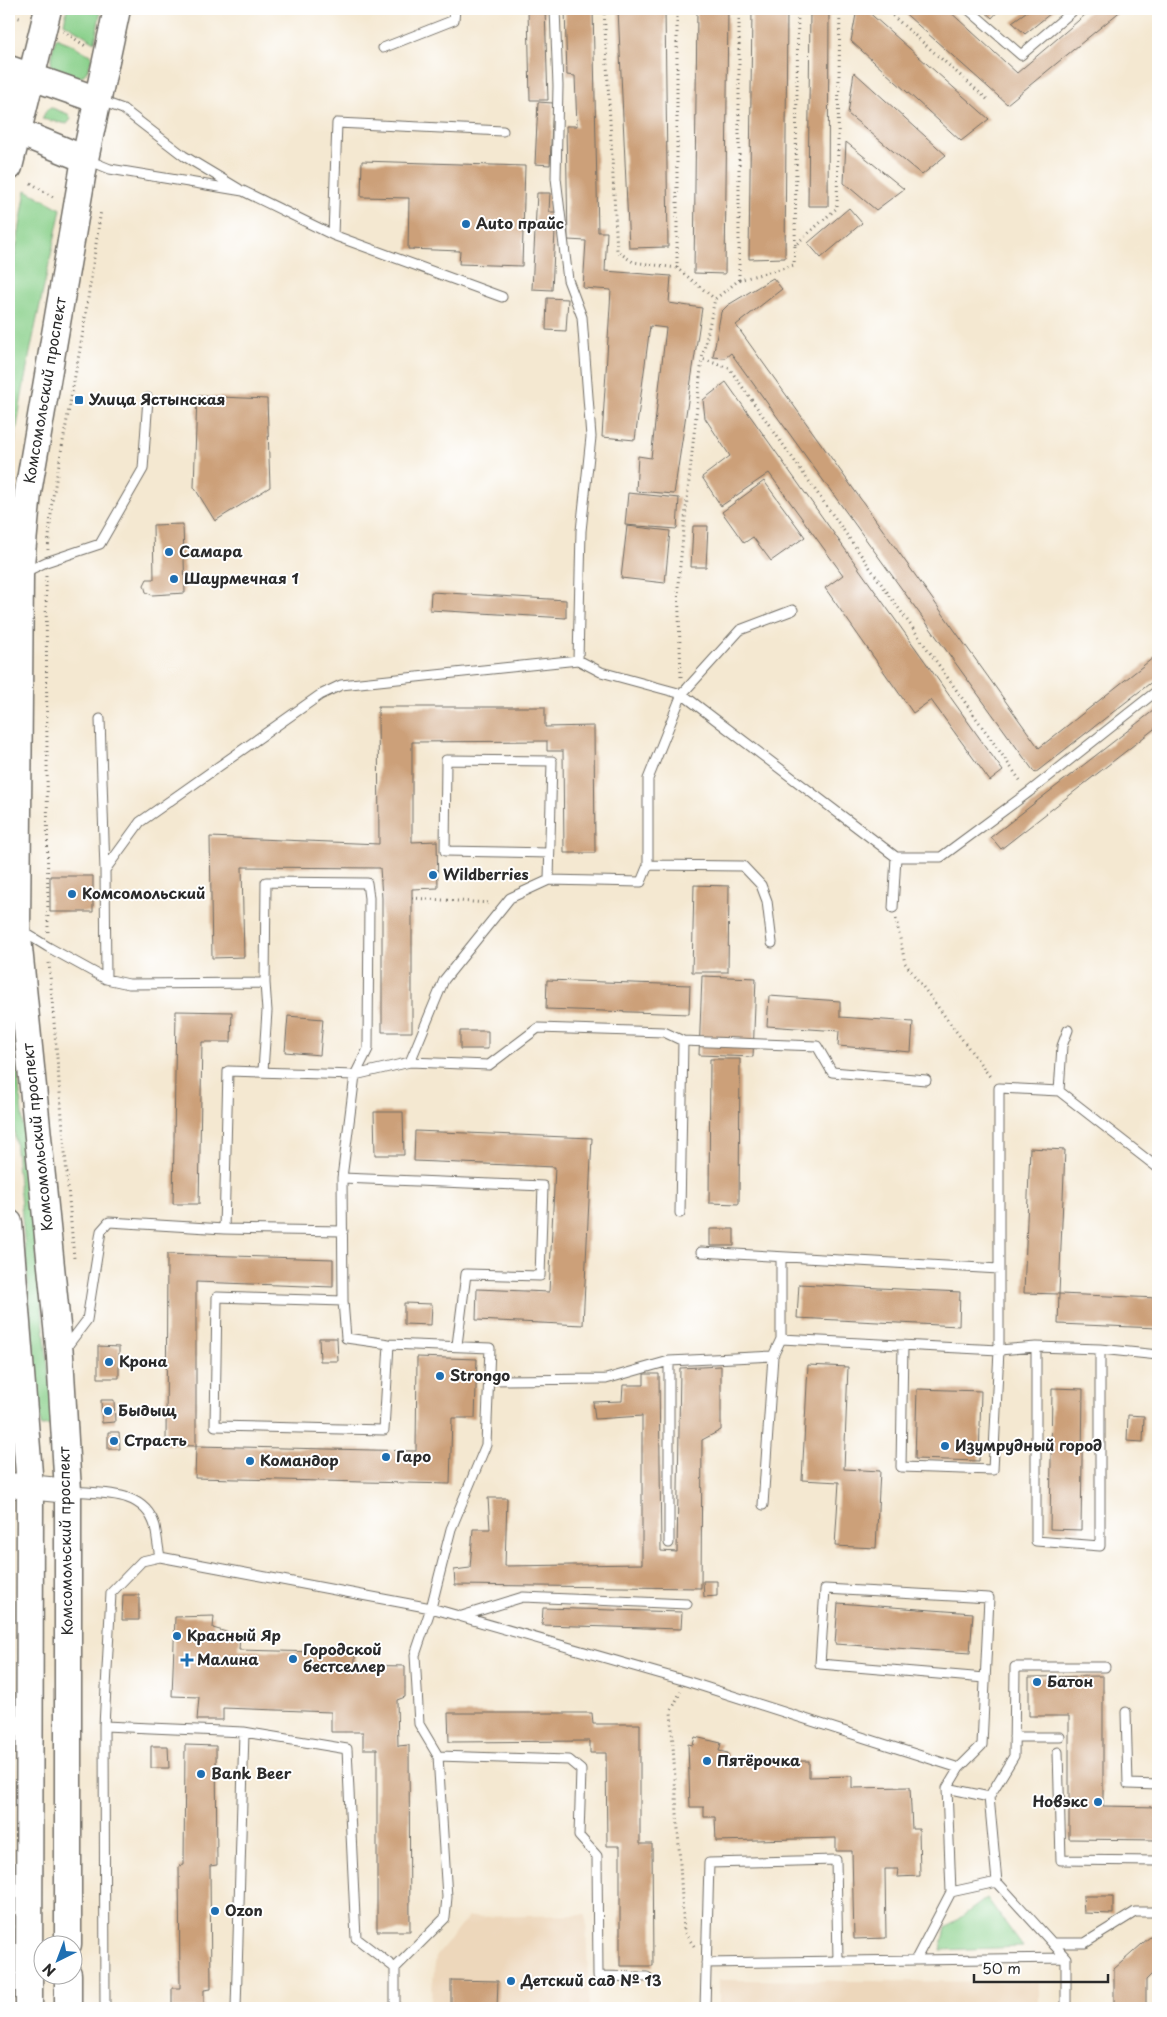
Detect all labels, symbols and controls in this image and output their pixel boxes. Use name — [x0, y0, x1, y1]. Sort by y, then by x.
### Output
place label: Auto прайс — [476, 211, 564, 234]
marker: Auto прайс — [460, 218, 472, 230]
street label: Комсомольский проспект — [17, 294, 71, 485]
place label: Улица Ястынская — [88, 387, 225, 410]
marker: Улица Ястынская — [73, 394, 85, 406]
place label: Самара — [179, 539, 243, 562]
marker: Самара — [163, 546, 175, 558]
place label: Шаурмечная 1 — [184, 566, 299, 589]
marker: Шаурмечная 1 — [168, 573, 180, 585]
place label: Wildberries — [443, 862, 529, 885]
marker: Wildberries — [427, 869, 439, 881]
place label: Комсомольский — [82, 881, 206, 904]
marker: Комсомольский — [66, 888, 78, 900]
street label: Комсомольский проспект — [15, 1041, 58, 1232]
place label: Крона — [119, 1349, 168, 1372]
marker: Крона — [103, 1356, 115, 1368]
place label: Strongo — [450, 1363, 510, 1386]
marker: Strongo — [434, 1370, 446, 1382]
place label: Быдыщ — [118, 1398, 177, 1421]
marker: Быдыщ — [102, 1405, 114, 1417]
place label: Страсть — [124, 1428, 187, 1451]
place label: Изумрудный город — [955, 1433, 1102, 1456]
marker: Страсть — [108, 1435, 120, 1447]
marker: Изумрудный город — [939, 1440, 951, 1452]
place label: Гаро — [396, 1444, 431, 1467]
street label: Комсомольский проспект — [51, 1446, 78, 1636]
place label: Командор — [260, 1448, 339, 1471]
marker: Гаро — [380, 1451, 392, 1463]
marker: Командор — [244, 1455, 256, 1467]
place label: Красный Яр — [187, 1623, 281, 1646]
marker: Красный Яр — [171, 1630, 183, 1642]
place label: Городской бестселлер — [303, 1637, 386, 1677]
place label: Малина — [197, 1647, 259, 1670]
marker: Городской бестселлер — [287, 1653, 299, 1665]
marker: Малина — [181, 1654, 193, 1666]
place label: Батон — [1047, 1669, 1093, 1692]
marker: Батон — [1031, 1676, 1043, 1688]
place label: Пятёрочка — [717, 1748, 801, 1771]
marker: Пятёрочка — [701, 1755, 713, 1767]
place label: Bank Beer — [211, 1761, 292, 1784]
marker: Bank Beer — [195, 1768, 207, 1780]
place label: Новэкс — [1032, 1789, 1088, 1812]
marker: Новэкс — [1092, 1796, 1104, 1808]
place label: Ozon — [225, 1898, 263, 1921]
marker: Ozon — [209, 1905, 221, 1917]
north arrow — [32, 1934, 82, 1984]
scale bar — [974, 1952, 1108, 1984]
text: 50 m — [982, 1956, 1021, 1979]
text: N — [38, 1959, 60, 1982]
place label: Детский сад № 13 — [520, 1968, 662, 1991]
marker: Детский сад № 13 — [505, 1975, 517, 1987]

